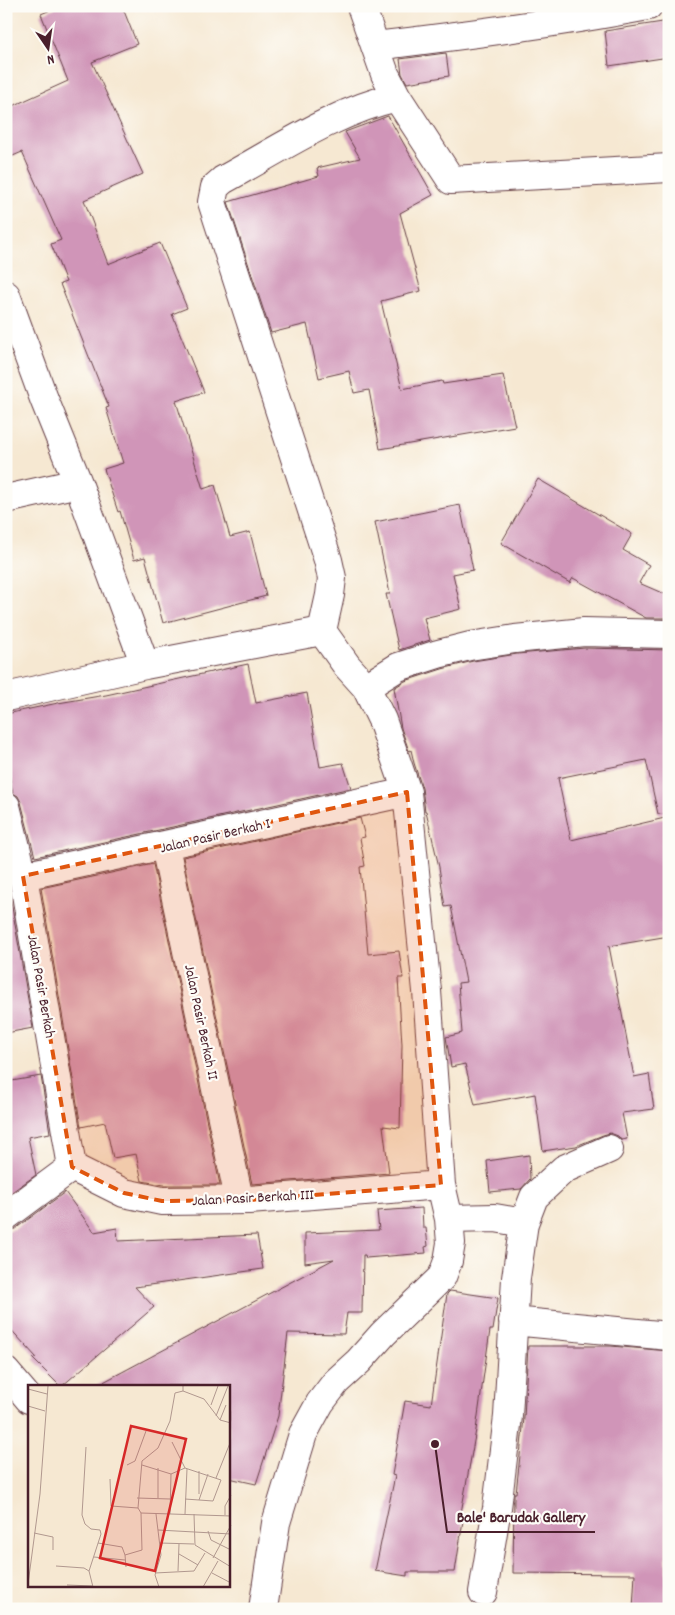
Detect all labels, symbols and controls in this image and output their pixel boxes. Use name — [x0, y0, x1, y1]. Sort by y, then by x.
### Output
north arrow — [22, 22, 72, 72]
text: N — [45, 48, 56, 69]
street label: Jalan Pasir Berkah I — [158, 813, 273, 860]
street label: Jalan Pasir Berkah — [20, 933, 60, 1040]
street label: Jalan Pasir Berkah II — [177, 963, 223, 1082]
street label: Jalan Pasir Berkah III — [192, 1185, 315, 1213]
inset map — [28, 1385, 230, 1588]
callout: Bale' Barudak Gallery — [447, 1501, 595, 1532]
text: Bale' Barudak Gallery — [457, 1507, 587, 1530]

